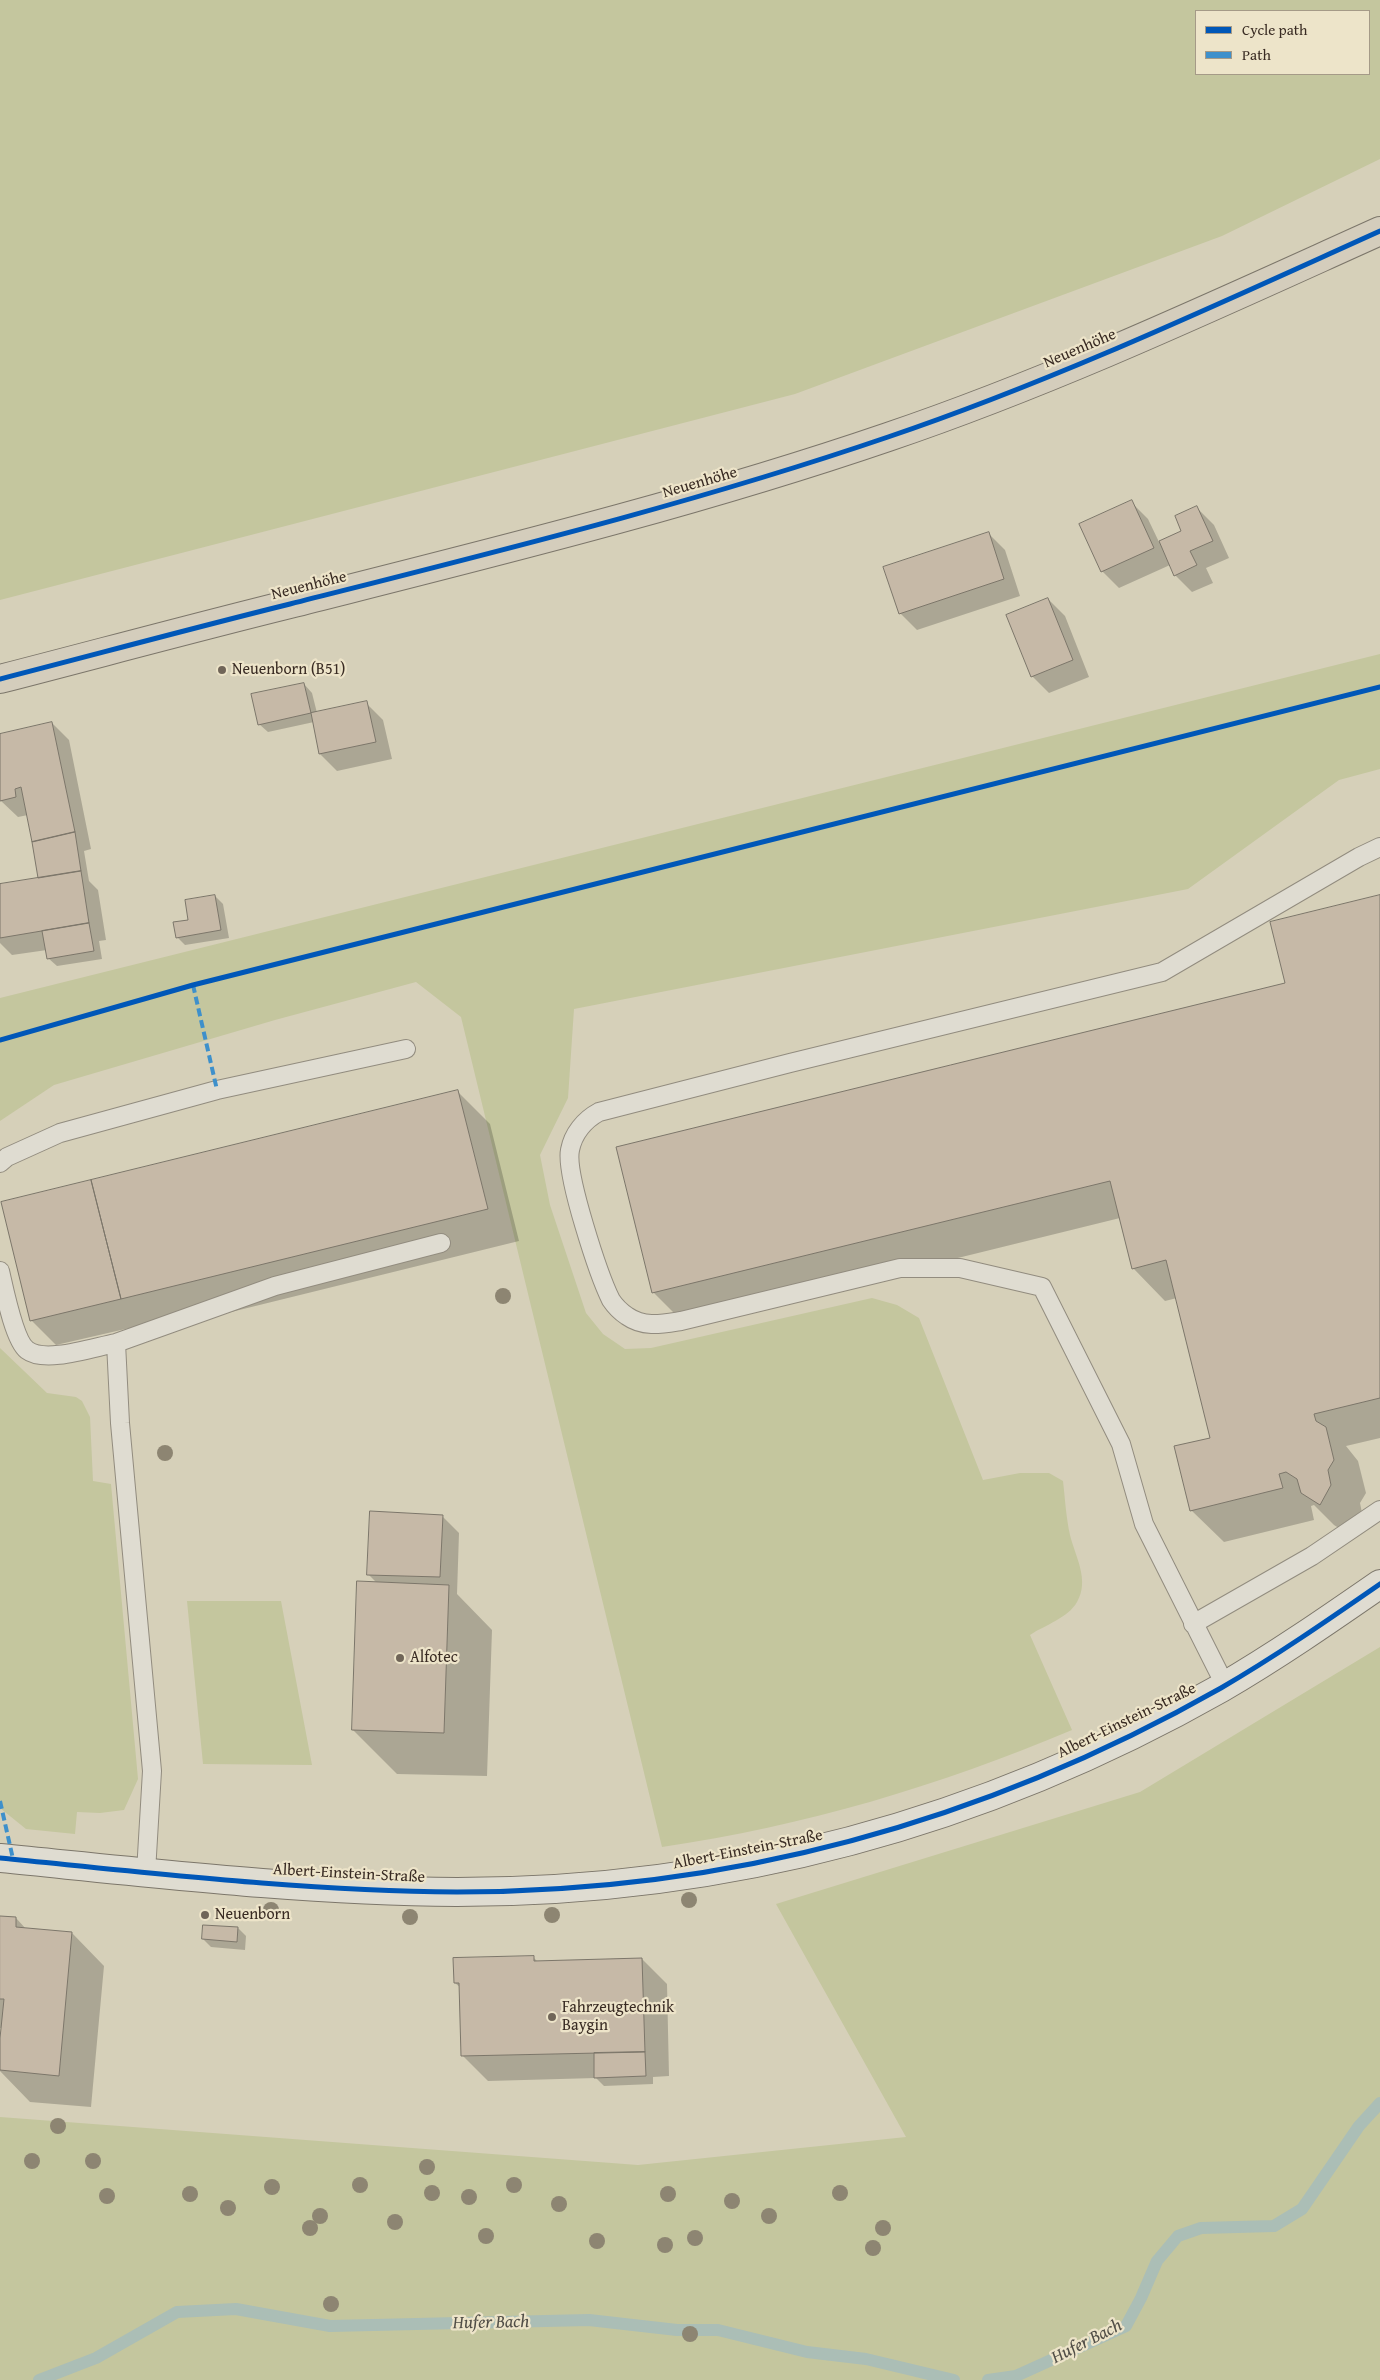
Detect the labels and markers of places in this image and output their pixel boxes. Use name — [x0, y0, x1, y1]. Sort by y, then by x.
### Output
place label: Neuenborn (B51) — [232, 660, 345, 680]
marker: Neuenborn (B51) — [216, 664, 228, 676]
place label: Alfotec — [410, 1648, 458, 1668]
marker: Alfotec — [394, 1652, 406, 1664]
place label: Neuenborn — [215, 1905, 290, 1925]
marker: Neuenborn — [199, 1909, 211, 1921]
place label: Fahrzeugtechnik Baygin — [562, 1998, 674, 2036]
marker: Fahrzeugtechnik Baygin — [546, 2011, 558, 2023]

